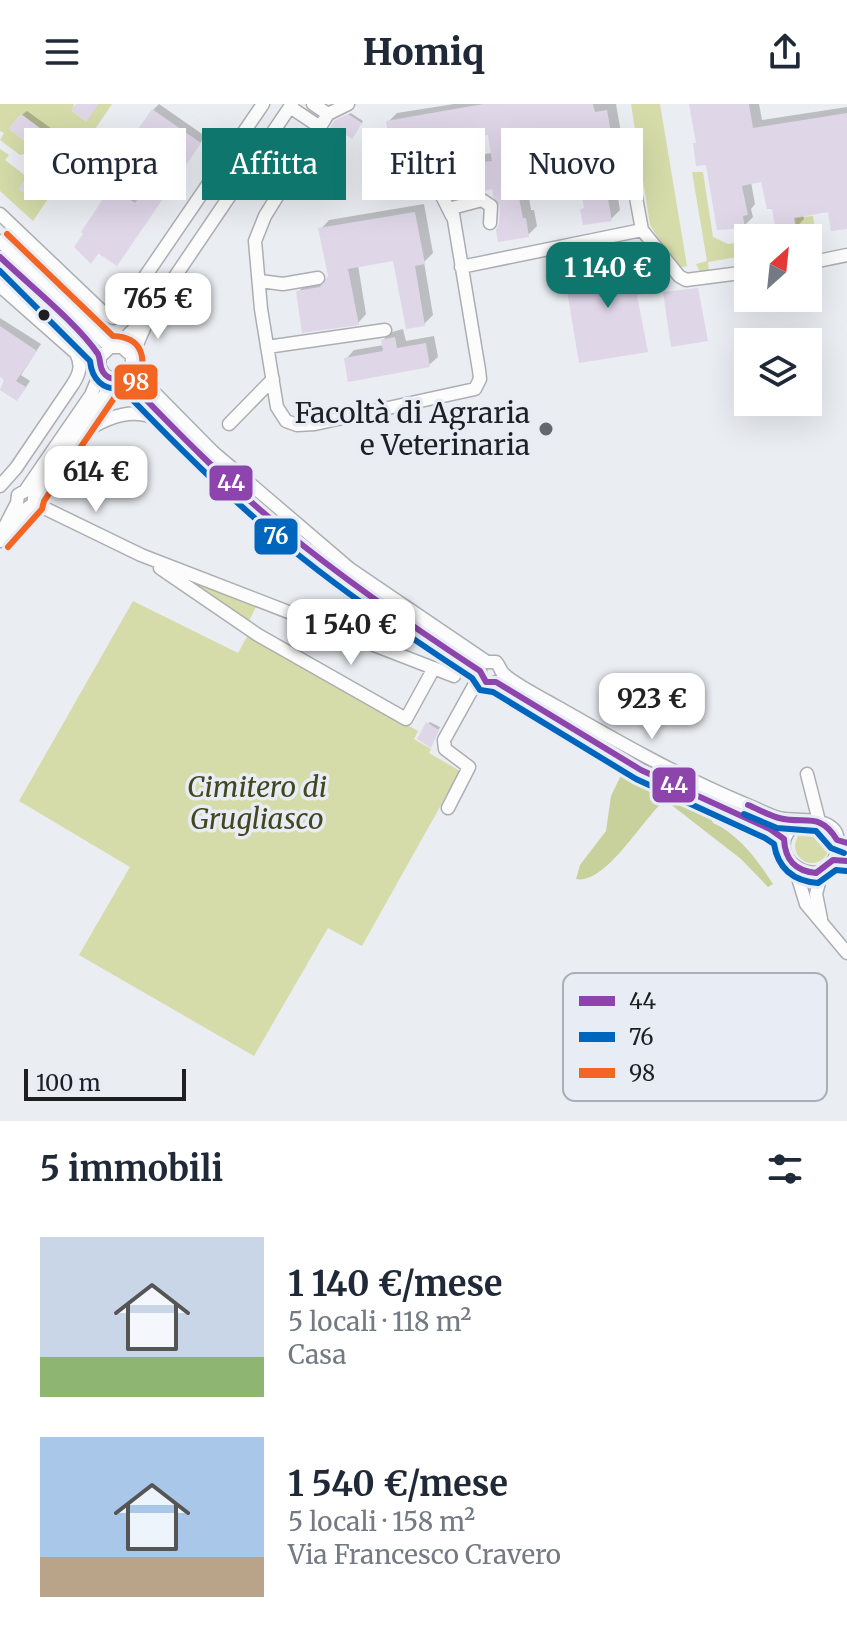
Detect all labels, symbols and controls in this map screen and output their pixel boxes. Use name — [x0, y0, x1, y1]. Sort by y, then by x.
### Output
icon: menu — [40, 30, 84, 74]
text: Homiq — [363, 30, 484, 75]
icon: share — [763, 30, 807, 74]
chip: Compra — [24, 128, 186, 200]
chip: Affitta — [202, 128, 346, 200]
chip: Filtri — [362, 128, 485, 200]
chip: Nuovo — [501, 128, 643, 200]
north arrow — [734, 224, 822, 312]
map controls — [734, 224, 822, 416]
pin: 1 140 € — [534, 242, 682, 310]
text: 1 140 € — [564, 251, 652, 284]
pin: 765 € — [102, 273, 214, 341]
text: 765 € — [123, 282, 193, 315]
unlabelled marker — [36, 307, 52, 323]
button: layers — [734, 328, 822, 416]
line badge: 98 — [113, 363, 159, 401]
text: 98 — [123, 368, 149, 396]
place label: Facoltà di Agraria e Veterinaria — [294, 395, 530, 463]
marker: Facoltà di Agraria e Veterinaria — [537, 420, 555, 438]
pin: 614 € — [40, 446, 152, 514]
text: 614 € — [62, 455, 130, 488]
line badge: 44 — [208, 464, 254, 502]
text: 44 — [217, 469, 245, 497]
line badge: 76 — [253, 517, 299, 556]
text: 76 — [263, 522, 289, 550]
pin: 1 540 € — [277, 599, 425, 667]
text: 1 540 € — [305, 608, 397, 641]
pin: 923 € — [596, 673, 708, 741]
text: 923 € — [617, 682, 687, 715]
line badge: 44 — [651, 766, 697, 804]
park label: Cimitero di Grugliasco — [187, 769, 327, 837]
text: 44 — [660, 771, 688, 799]
legend — [563, 973, 827, 1101]
text: 44 — [629, 987, 657, 1015]
text: 76 — [629, 1023, 654, 1051]
text: 98 — [629, 1059, 655, 1087]
scale bar — [24, 1065, 186, 1101]
text: 100 m — [36, 1069, 101, 1097]
icon: filters — [763, 1147, 807, 1191]
text: 5 immobili — [40, 1148, 223, 1190]
text: 1 140 €/mese — [288, 1263, 502, 1305]
icon: home — [104, 1269, 200, 1365]
text: 5 locali · 118 m² — [288, 1305, 471, 1338]
text: Casa — [288, 1338, 346, 1371]
text: 1 540 €/mese — [288, 1463, 508, 1505]
icon: home — [104, 1469, 200, 1565]
text: 5 locali · 158 m² — [288, 1505, 475, 1538]
text: Via Francesco Cravero — [288, 1538, 561, 1571]

